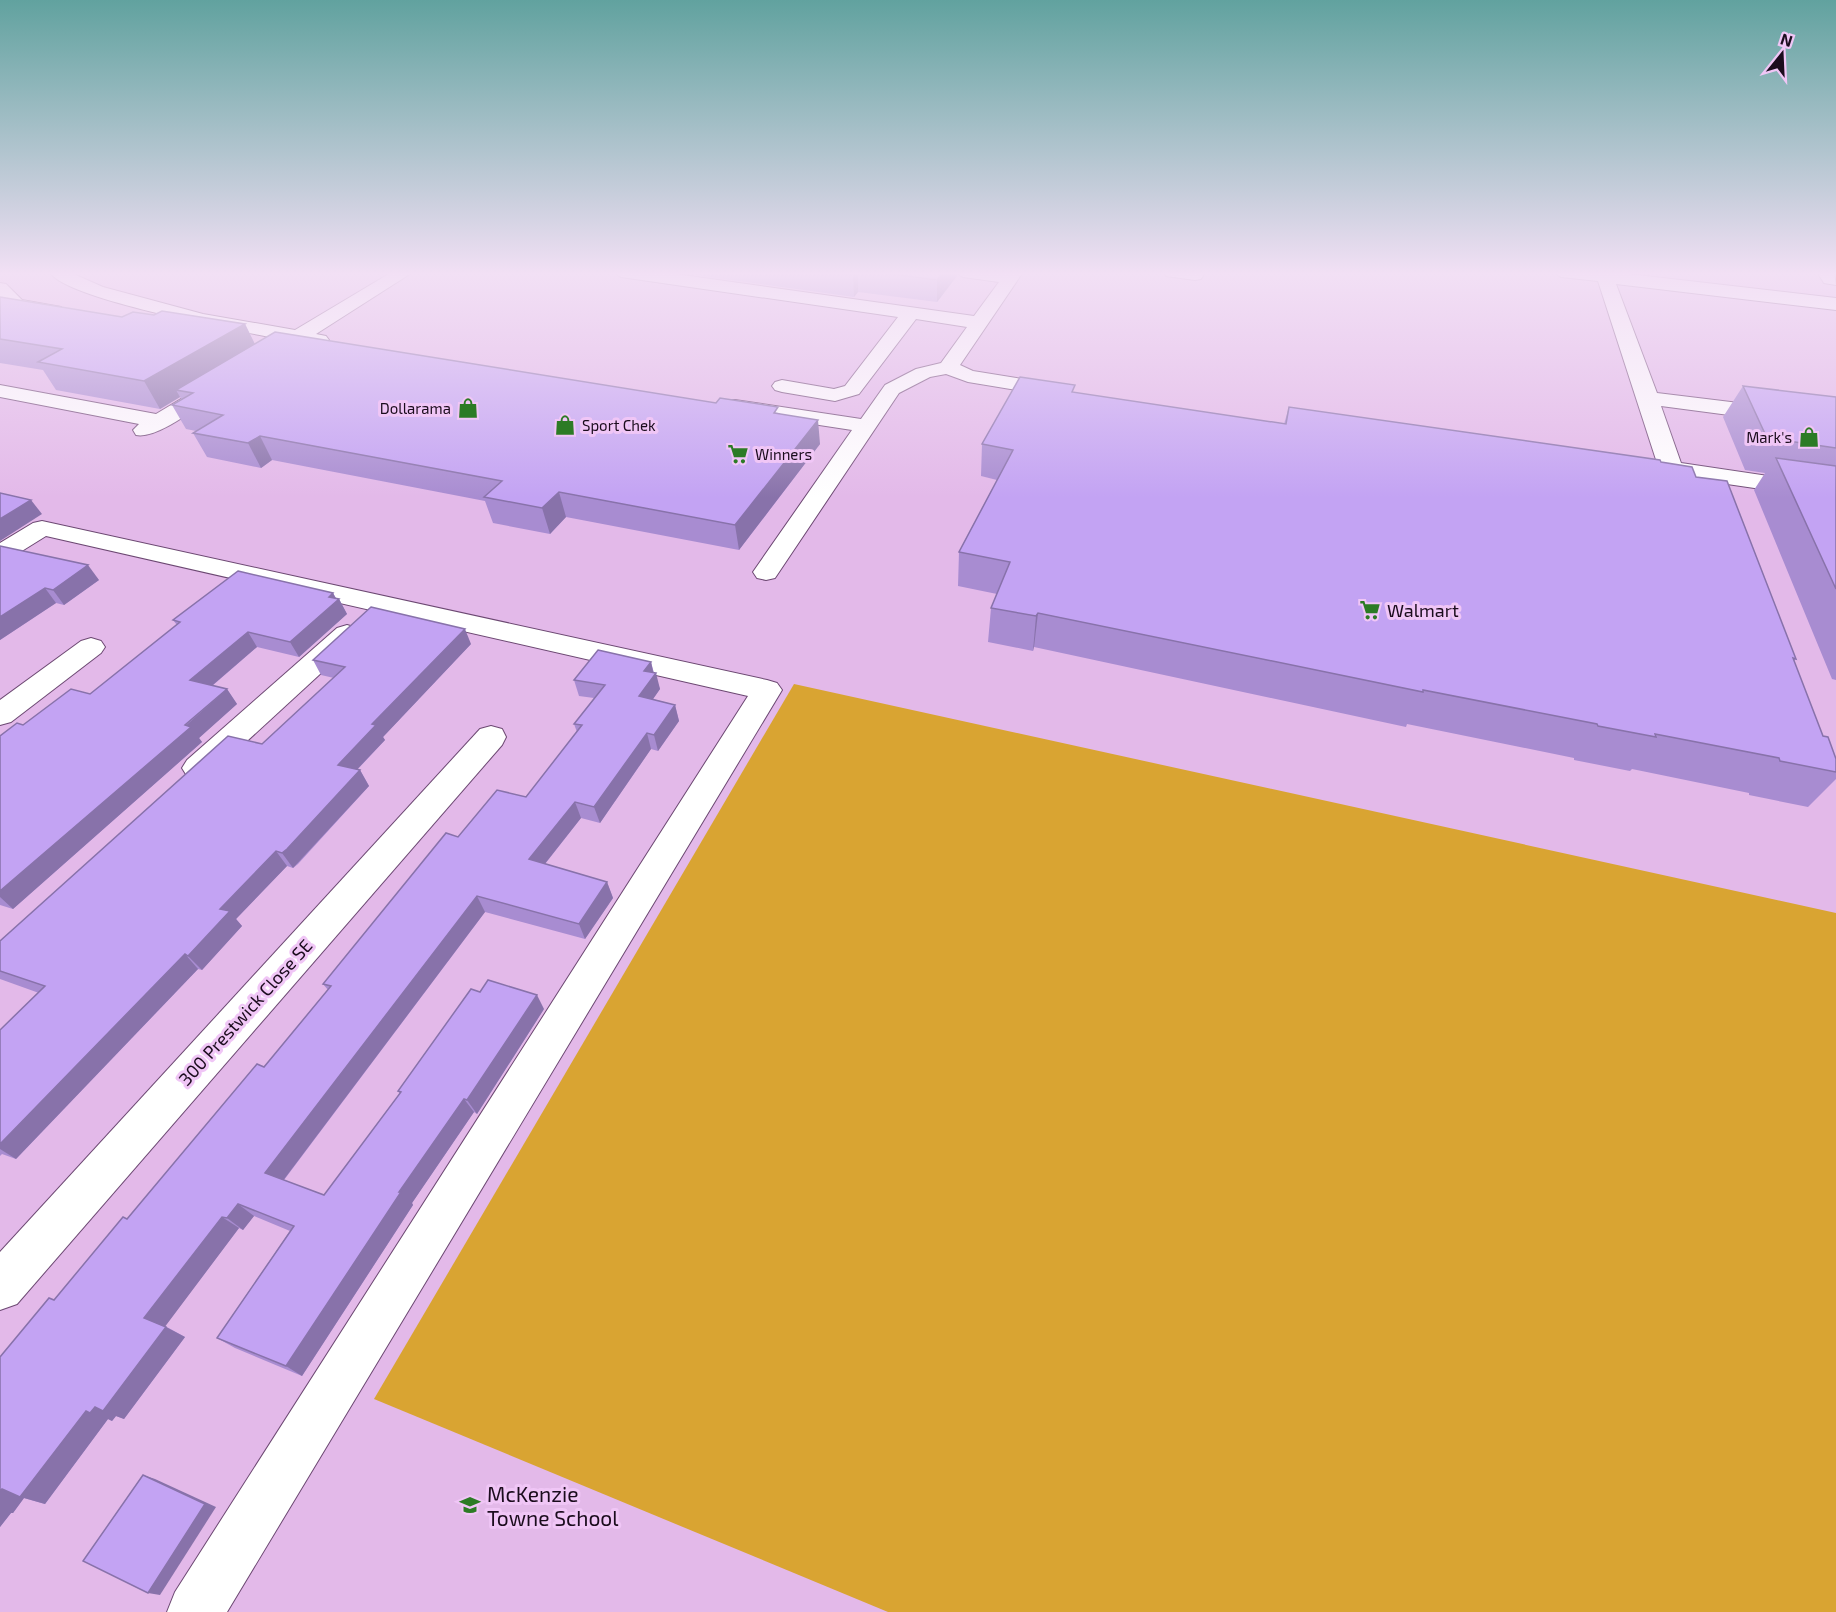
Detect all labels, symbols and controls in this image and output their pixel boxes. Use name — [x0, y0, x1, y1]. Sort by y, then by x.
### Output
north arrow — [1752, 24, 1812, 84]
text: N — [1778, 28, 1795, 50]
shop icon: Dollarama — [456, 396, 480, 420]
place label: Dollarama — [380, 399, 451, 417]
shop icon: Sport Chek — [553, 413, 577, 437]
place label: Sport Chek — [582, 416, 656, 434]
shop icon: Mark's — [1797, 425, 1821, 449]
place label: Mark's — [1746, 428, 1792, 446]
supermarket icon: Winners — [726, 442, 750, 466]
place label: Winners — [755, 445, 812, 463]
supermarket icon: Walmart — [1358, 598, 1382, 622]
place label: Walmart — [1387, 599, 1459, 621]
street label: 300 Prestwick Close SE — [174, 934, 316, 1090]
place label: McKenzie Towne School — [487, 1481, 619, 1530]
school or university icon: McKenzie Towne School — [458, 1493, 482, 1517]

